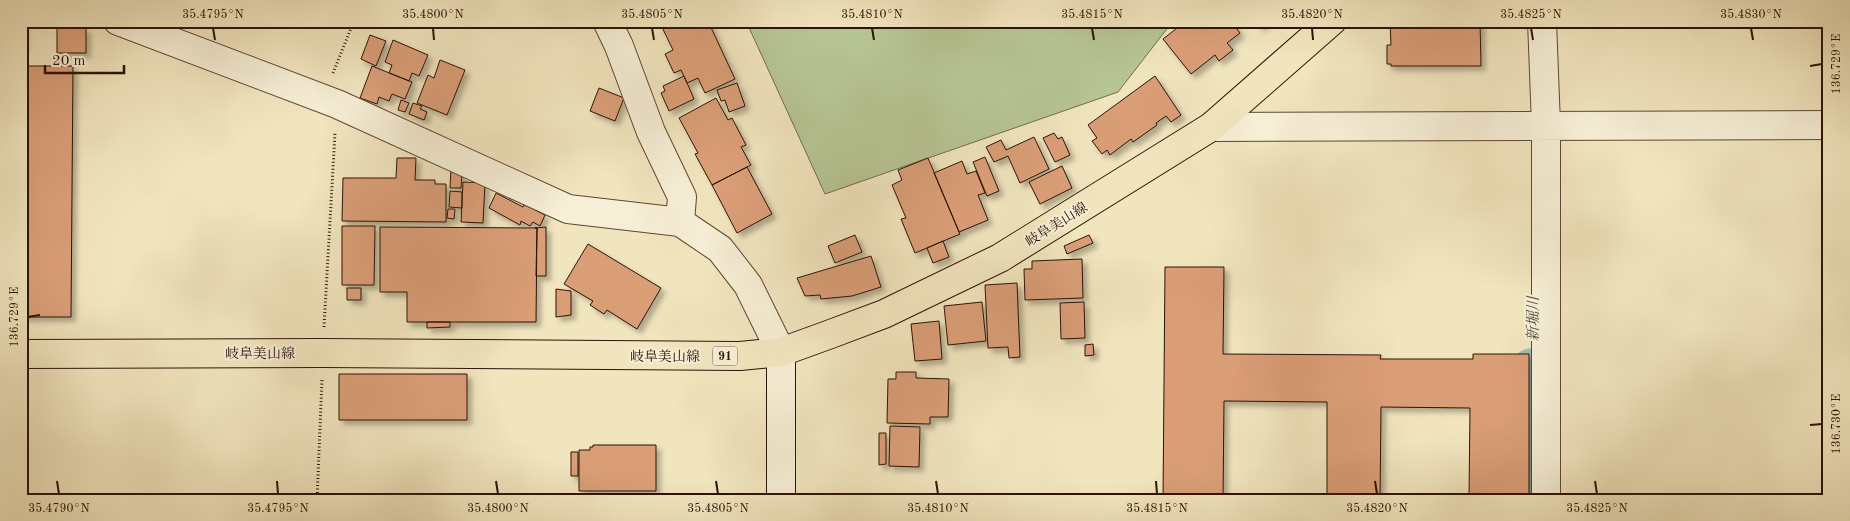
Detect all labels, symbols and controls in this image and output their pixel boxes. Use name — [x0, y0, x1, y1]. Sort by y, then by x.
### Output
text: 35.4795°N — [182, 8, 244, 21]
text: 35.4800°N — [402, 8, 464, 21]
text: 35.4805°N — [621, 8, 683, 21]
text: 35.4810°N — [841, 8, 903, 21]
text: 35.4815°N — [1061, 8, 1123, 21]
text: 35.4820°N — [1281, 8, 1343, 21]
text: 35.4825°N — [1500, 8, 1562, 21]
text: 35.4830°N — [1720, 8, 1782, 21]
text: 136.729°E — [1831, 34, 1843, 94]
scale bar — [45, 42, 124, 74]
text: 20 m — [52, 54, 86, 69]
street label: 岐阜美山線 — [1023, 200, 1090, 249]
text: 136.729°E — [9, 287, 21, 347]
water label: 新堀川 — [1525, 295, 1542, 342]
street label: 岐阜美山線 — [225, 346, 295, 361]
road number: 91 — [712, 346, 738, 366]
street label: 岐阜美山線 — [630, 349, 700, 364]
text: 136.730°E — [1831, 394, 1843, 454]
text: 35.4790°N — [28, 502, 90, 515]
text: 35.4795°N — [247, 502, 309, 515]
text: 35.4800°N — [467, 502, 529, 515]
text: 35.4805°N — [687, 502, 749, 515]
text: 35.4810°N — [907, 502, 969, 515]
text: 35.4815°N — [1126, 502, 1188, 515]
text: 35.4820°N — [1346, 502, 1408, 515]
text: 35.4825°N — [1566, 502, 1628, 515]

